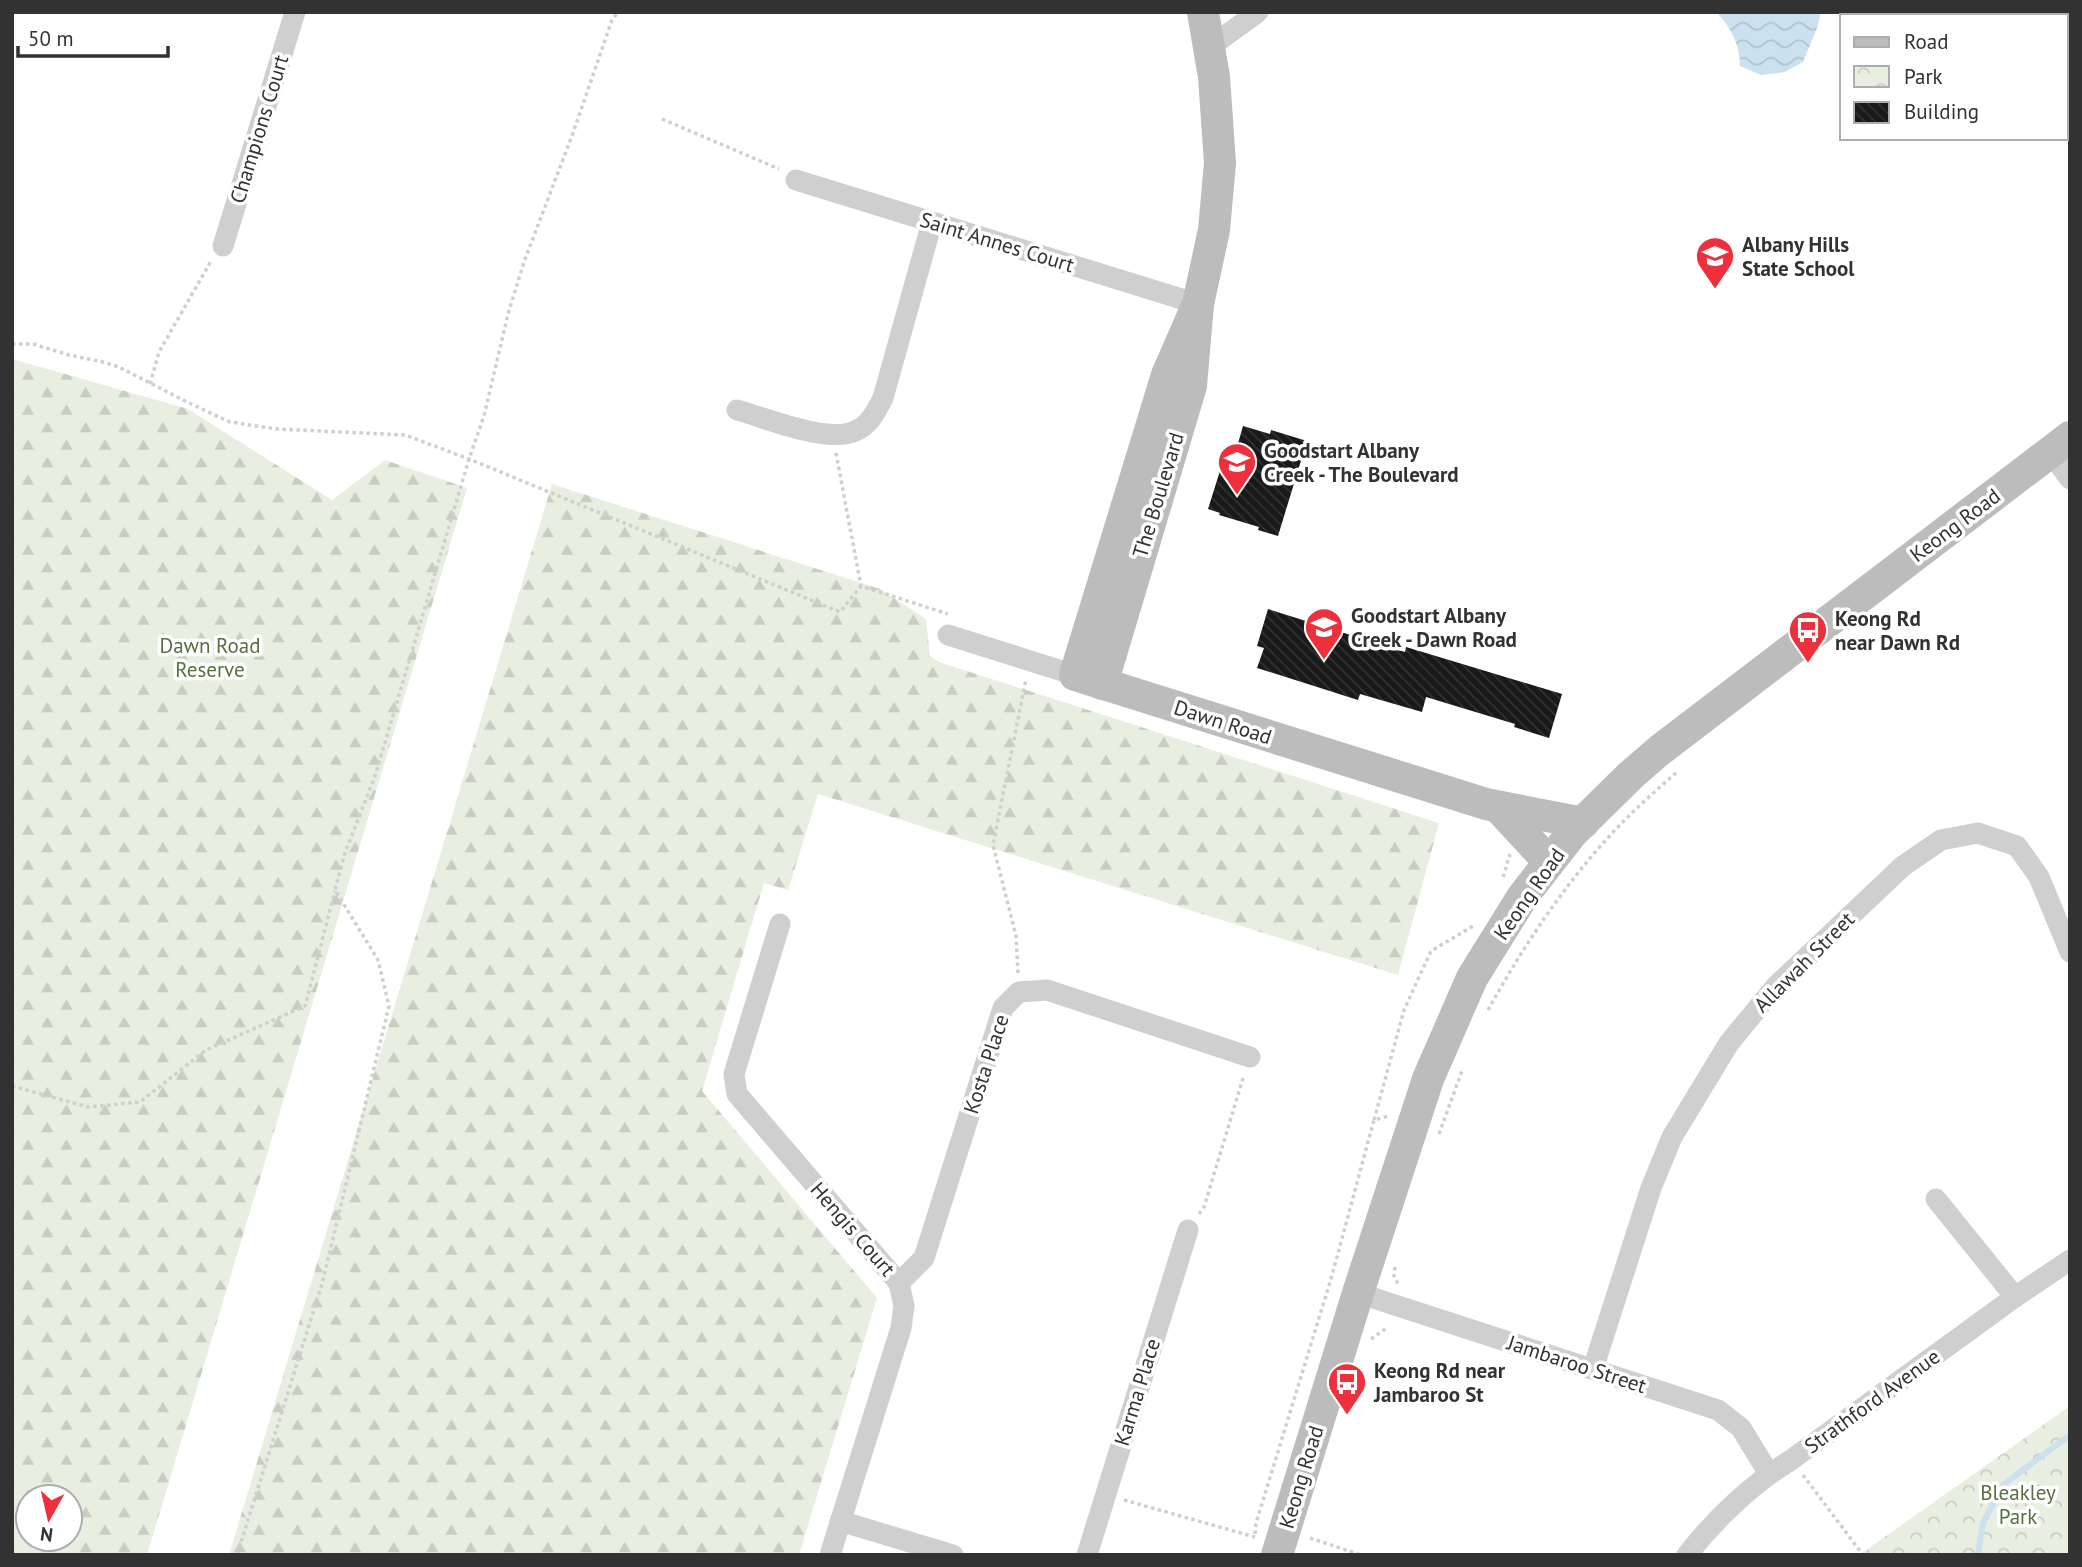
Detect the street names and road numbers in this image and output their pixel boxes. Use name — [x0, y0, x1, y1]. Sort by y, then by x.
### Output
street label: Champions Court — [224, 51, 294, 207]
street label: Saint Annes Court — [917, 206, 1077, 278]
street label: The Boulevard — [1126, 429, 1190, 561]
street label: Keong Road — [1904, 482, 2006, 568]
street label: Dawn Road — [1171, 694, 1275, 750]
street label: Keong Road — [1487, 843, 1571, 945]
street label: Allawah Street — [1748, 906, 1860, 1018]
street label: Kosta Place — [957, 1011, 1015, 1117]
street label: Hengis Court — [805, 1176, 901, 1282]
street label: Jambaroo Street — [1503, 1329, 1650, 1399]
street label: Karma Place — [1108, 1335, 1166, 1449]
street label: Strathford Avenue — [1799, 1343, 1945, 1459]
street label: Keong Road — [1273, 1422, 1329, 1532]

